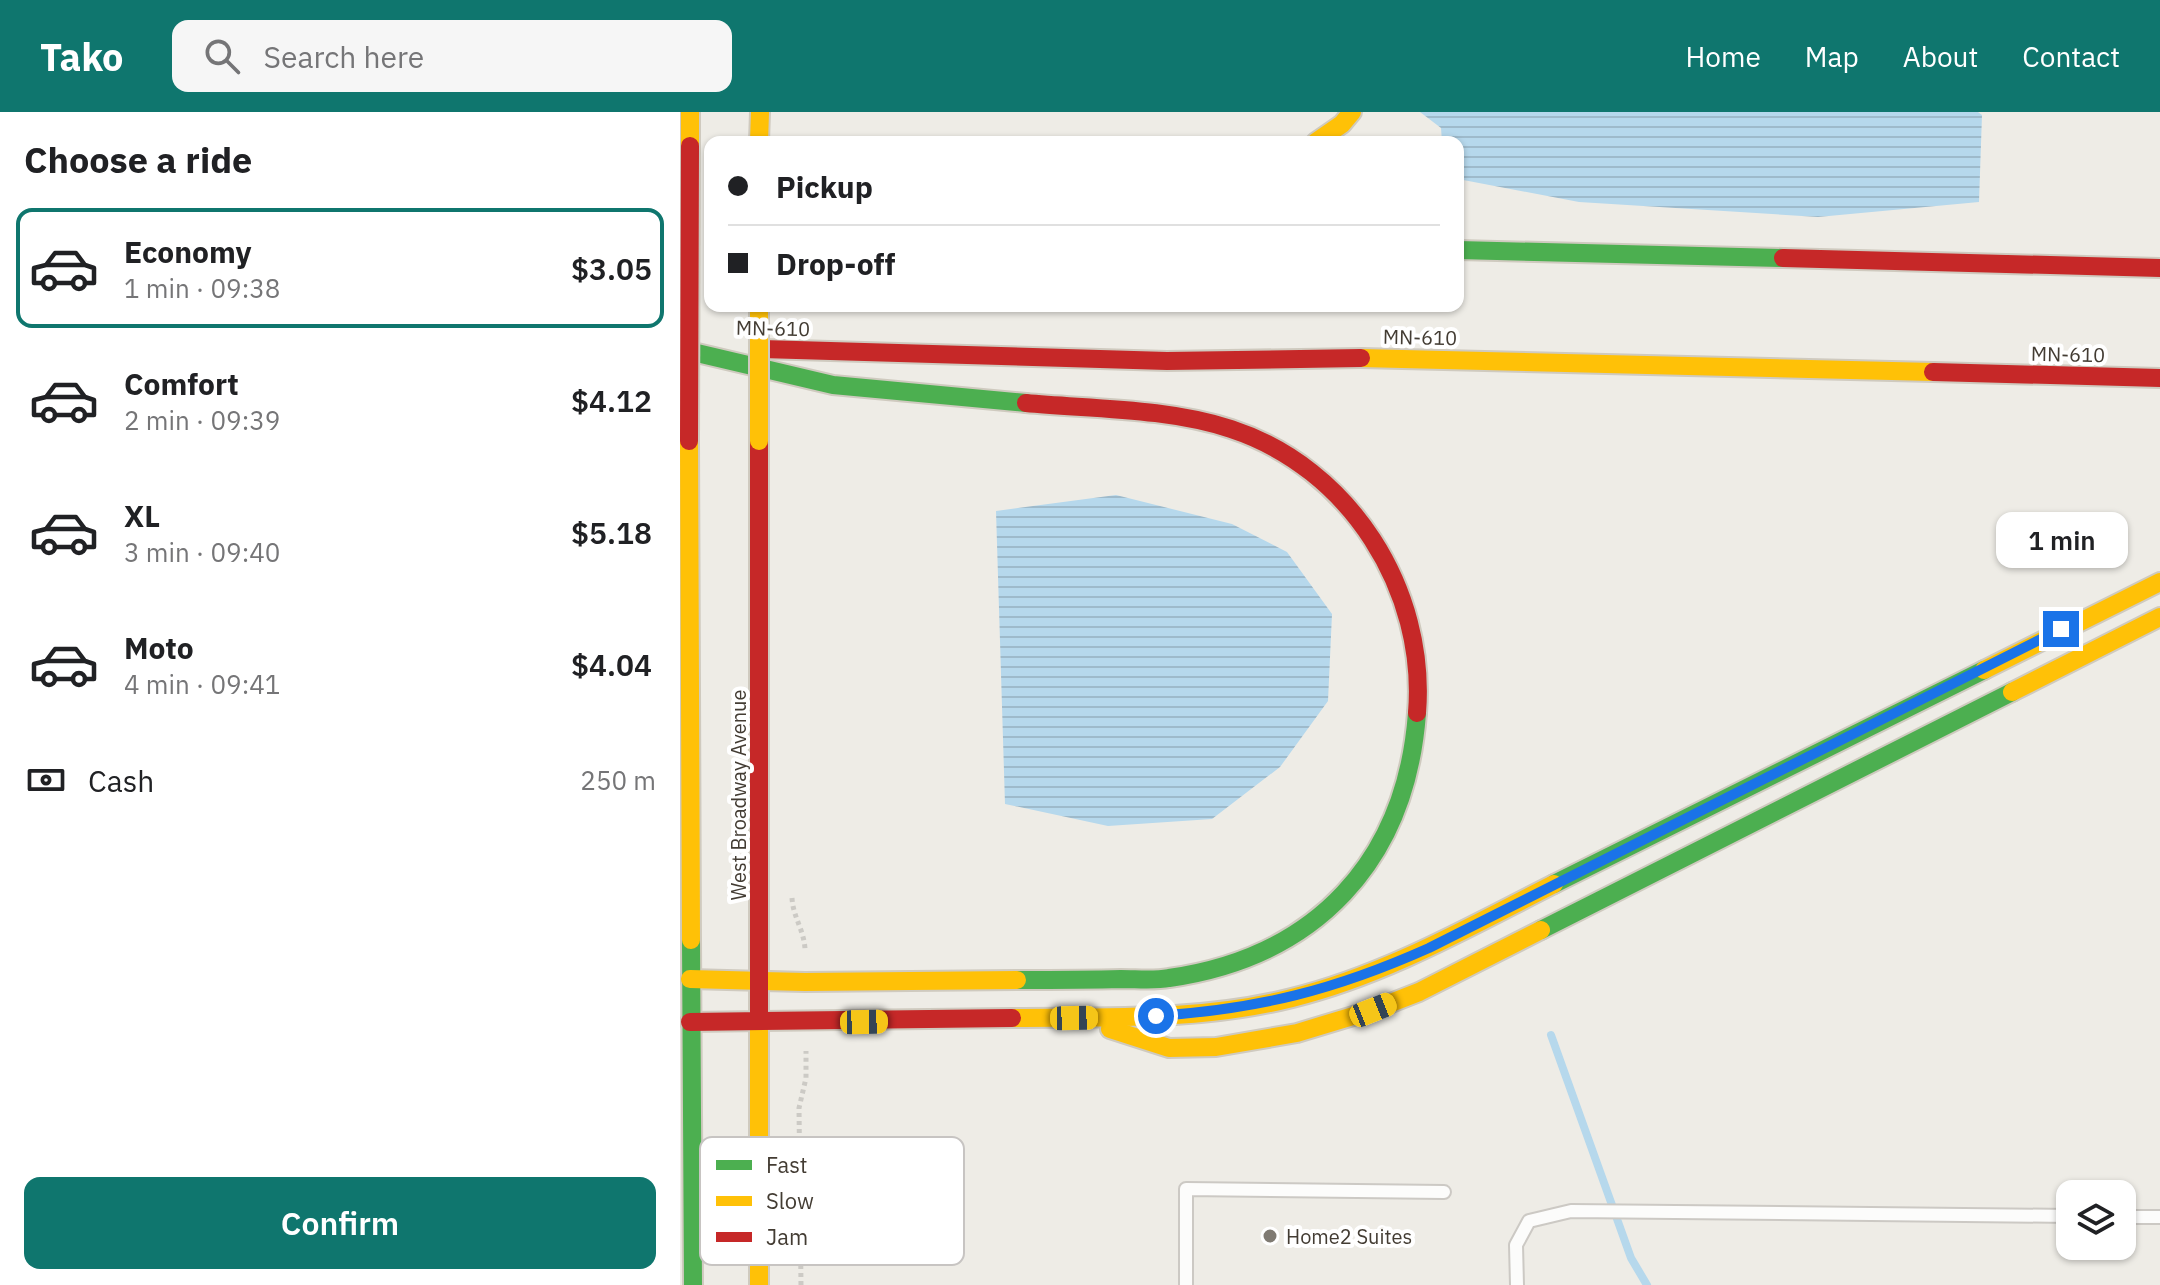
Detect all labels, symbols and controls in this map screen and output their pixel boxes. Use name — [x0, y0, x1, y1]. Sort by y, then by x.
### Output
search box — [172, 20, 732, 92]
text: Tako — [40, 32, 124, 81]
icon: search — [200, 34, 244, 78]
text: Search here — [264, 37, 424, 76]
text: Home — [1685, 38, 1761, 75]
text: Map — [1805, 38, 1859, 75]
text: About — [1903, 38, 1978, 75]
text: Contact — [2022, 38, 2120, 75]
text: Choose a ride — [24, 136, 252, 183]
text: Pickup — [776, 167, 873, 206]
icon: car — [28, 232, 100, 304]
text: Economy — [124, 232, 252, 271]
text: Drop-off — [776, 244, 895, 283]
text: $3.05 — [571, 249, 652, 288]
text: 1 min · 09:38 — [124, 271, 280, 305]
street label: MN-610 — [736, 314, 810, 342]
street label: MN-610 — [1383, 323, 1457, 351]
street label: MN-610 — [2031, 340, 2105, 368]
icon: car — [28, 364, 100, 436]
text: Comfort — [124, 364, 239, 403]
text: $4.12 — [571, 381, 652, 420]
text: 2 min · 09:39 — [124, 403, 280, 437]
icon: car — [28, 496, 100, 568]
text: XL — [124, 496, 160, 535]
text: $5.18 — [571, 513, 652, 552]
callout: 1 min — [1995, 513, 2127, 569]
text: 1 min — [2028, 523, 2096, 557]
text: 3 min · 09:40 — [124, 535, 280, 569]
route end — [2043, 611, 2079, 647]
icon: car — [28, 628, 100, 700]
text: Moto — [124, 628, 194, 667]
text: $4.04 — [571, 645, 652, 684]
text: 4 min · 09:41 — [124, 667, 280, 701]
street label: West Broadway Avenue — [725, 690, 752, 900]
icon: cash — [24, 758, 68, 802]
text: Cash — [88, 761, 154, 800]
text: 250 m — [580, 763, 656, 797]
car — [1346, 990, 1400, 1030]
route start — [1138, 998, 1174, 1034]
car — [1050, 1006, 1098, 1030]
car — [840, 1010, 888, 1034]
legend — [700, 1137, 964, 1265]
text: Fast — [766, 1150, 807, 1179]
button: Confirm — [24, 1177, 656, 1269]
map controls — [2056, 1180, 2136, 1260]
button: layers — [2056, 1180, 2136, 1260]
text: Slow — [766, 1186, 814, 1215]
text: Jam — [766, 1222, 808, 1251]
place label: Home2 Suites — [1286, 1223, 1412, 1250]
marker: Home2 Suites — [1261, 1227, 1279, 1245]

